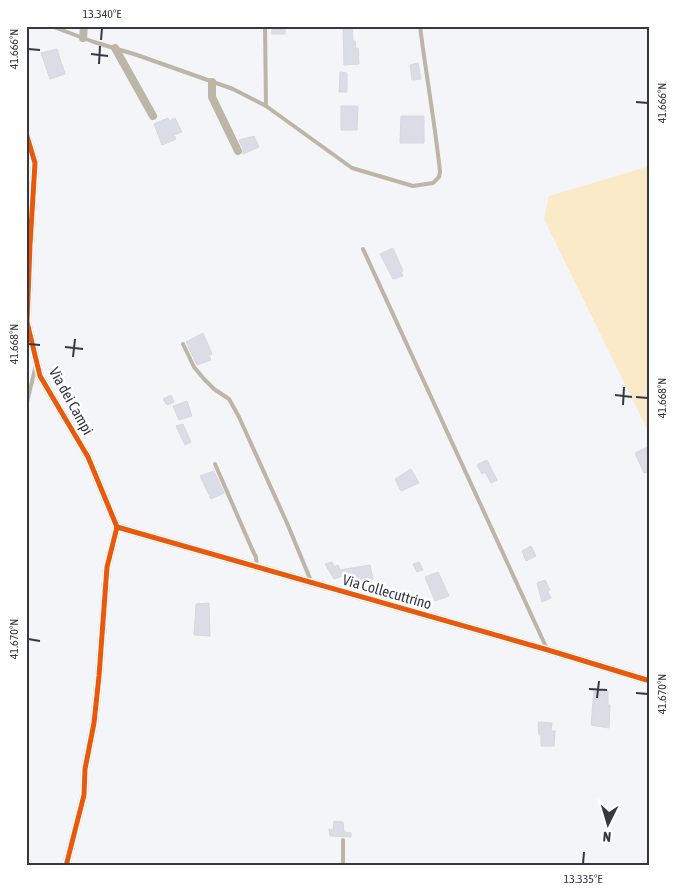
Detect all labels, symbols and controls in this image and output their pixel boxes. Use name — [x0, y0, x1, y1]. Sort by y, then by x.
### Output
text: 13.340°E — [83, 7, 121, 21]
text: 41.666°N — [7, 29, 21, 69]
text: 41.666°N — [655, 83, 669, 123]
text: 41.668°N — [7, 324, 21, 364]
street label: Via dei Campi — [46, 364, 97, 437]
text: 41.668°N — [655, 378, 669, 418]
street label: Via Collecuttrino — [341, 571, 434, 612]
text: 41.670°N — [7, 619, 21, 659]
text: 41.670°N — [655, 674, 669, 714]
north arrow — [584, 800, 634, 850]
text: N — [602, 829, 612, 845]
text: 13.335°E — [564, 872, 602, 886]

